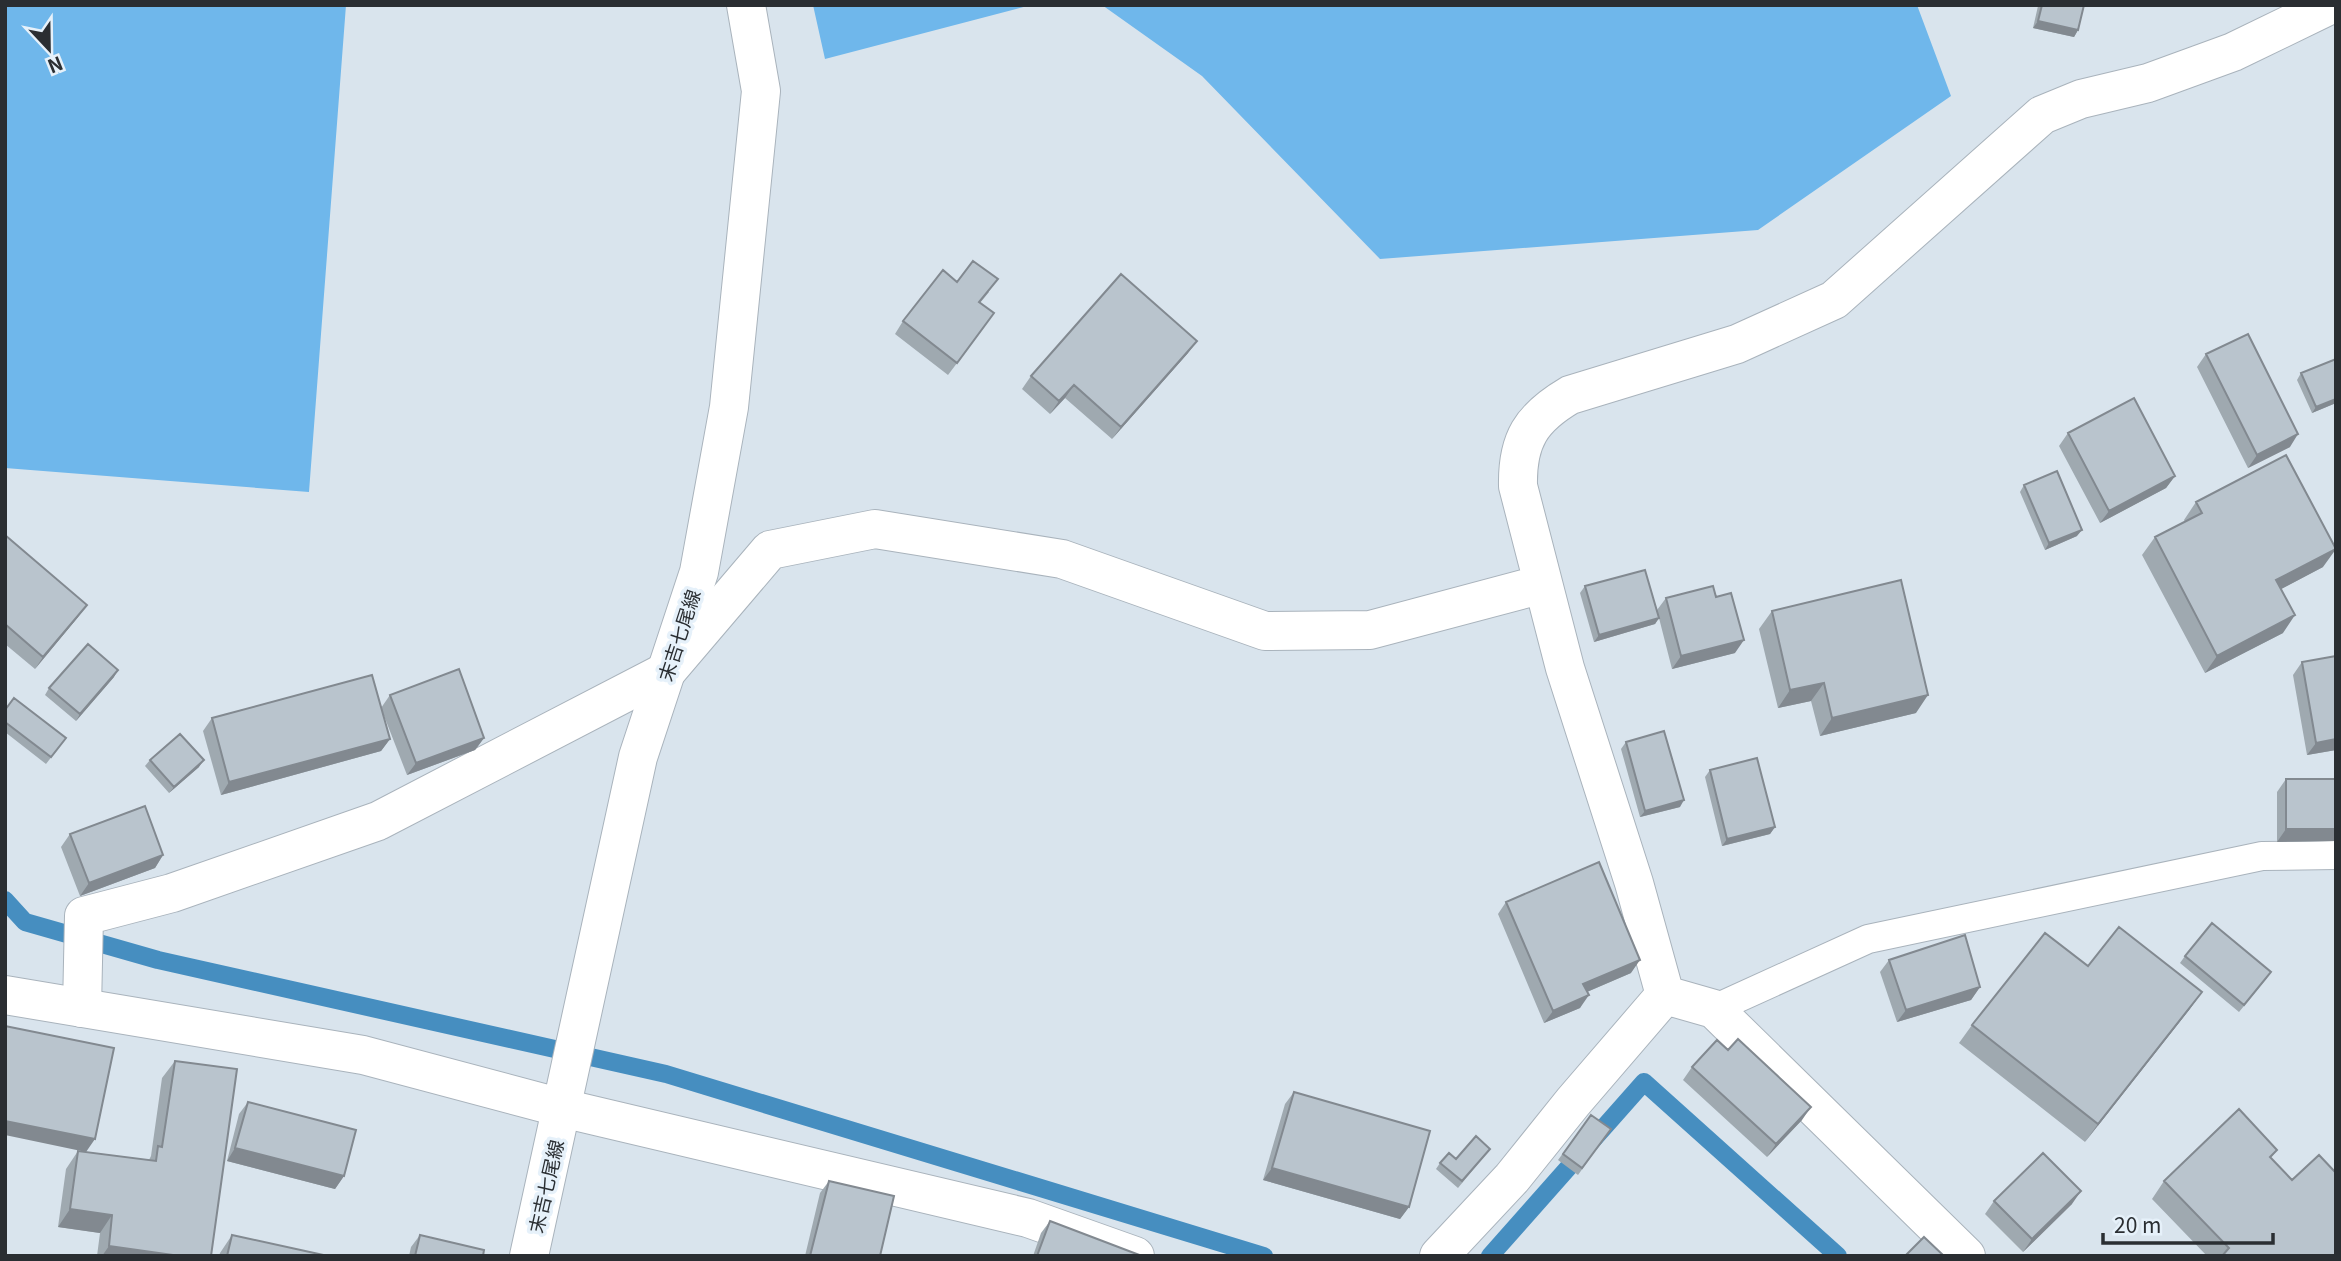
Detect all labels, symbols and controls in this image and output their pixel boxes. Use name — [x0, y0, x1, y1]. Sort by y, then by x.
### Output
north arrow — [14, 14, 84, 84]
text: N — [44, 51, 68, 81]
street label: 末吉七尾線 — [650, 586, 706, 684]
street label: 末吉七尾線 — [521, 1137, 569, 1235]
scale bar — [2103, 1202, 2273, 1246]
text: 20 m — [2114, 1209, 2161, 1239]

